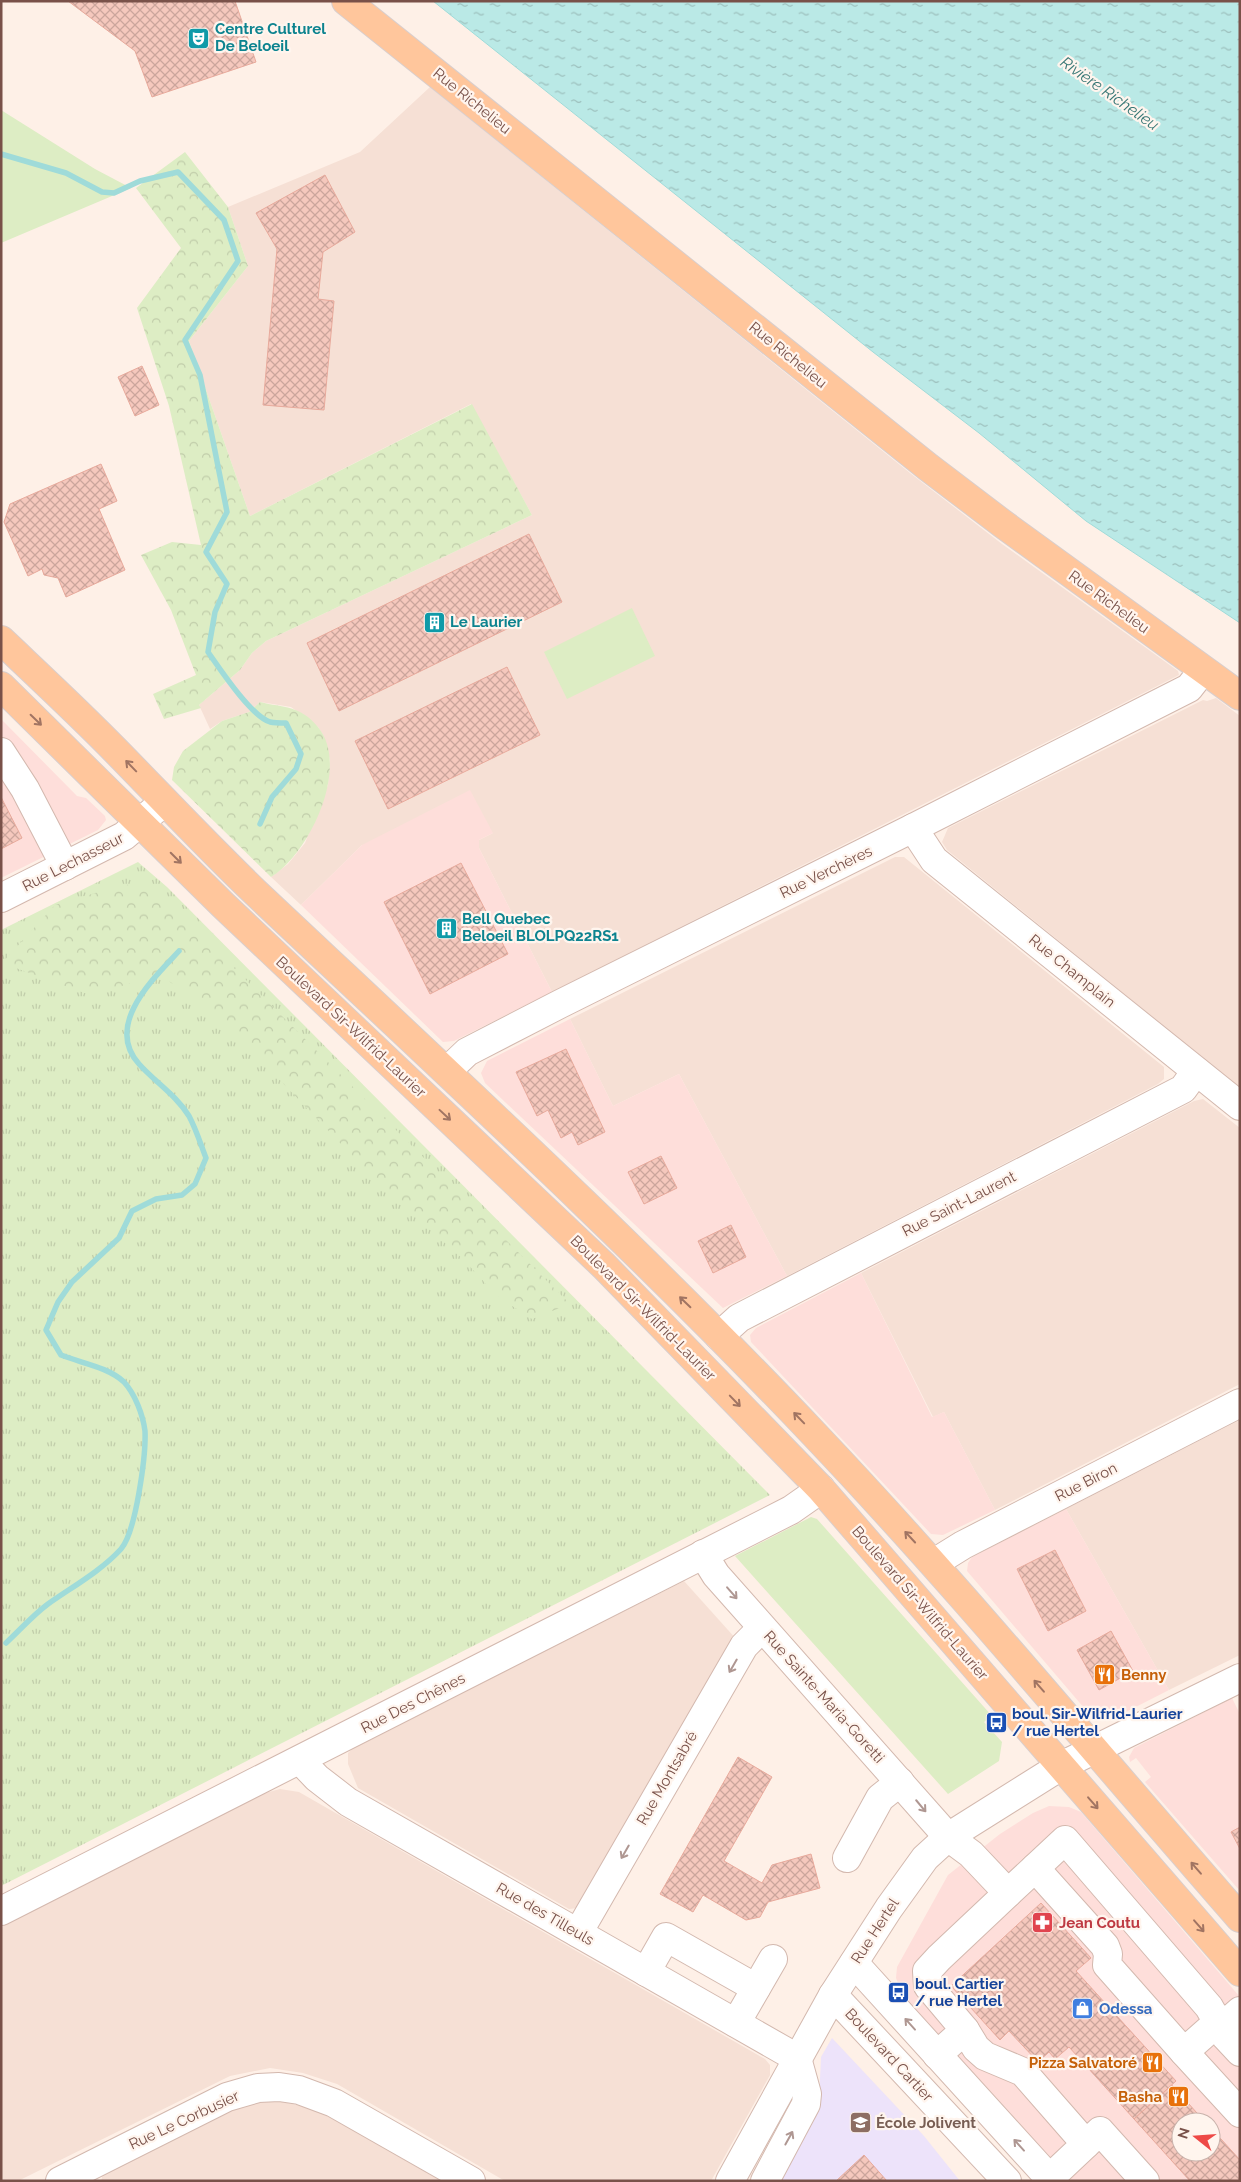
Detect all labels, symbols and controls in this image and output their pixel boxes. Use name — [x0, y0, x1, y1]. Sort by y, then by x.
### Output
place label: Centre Culturel De Beloeil — [215, 20, 326, 55]
theatre icon: Centre Culturel De Beloeil — [187, 26, 211, 50]
water label: Rivière Richelieu — [1057, 52, 1163, 134]
street label: Rue Richelieu — [429, 64, 515, 138]
street label: Rue Richelieu — [745, 318, 831, 392]
street label: Rue Richelieu — [1065, 567, 1153, 637]
building icon: Le Laurier — [422, 610, 446, 634]
place label: Le Laurier — [450, 613, 523, 631]
one-way arrow — [30, 714, 42, 726]
one-way arrow — [125, 760, 137, 773]
street label: Rue Lechasseur — [19, 828, 127, 895]
street label: Rue Verchères — [777, 842, 875, 902]
one-way arrow — [170, 851, 182, 864]
place label: Bell Quebec Beloeil BLOLPQ22RS1 — [462, 910, 619, 945]
building icon: Bell Quebec Beloeil BLOLPQ22RS1 — [434, 916, 458, 940]
street label: Rue Champlain — [1025, 931, 1119, 1011]
street label: Boulevard Sir-Wilfrid-Laurier — [272, 953, 430, 1102]
one-way arrow — [439, 1109, 451, 1121]
street label: Rue Saint-Laurent — [899, 1168, 1019, 1240]
street label: Boulevard Sir-Wilfrid-Laurier — [567, 1232, 720, 1385]
one-way arrow — [679, 1296, 691, 1309]
one-way arrow — [729, 1395, 741, 1407]
one-way arrow — [793, 1412, 805, 1424]
street label: Rue Biron — [1052, 1459, 1120, 1505]
street label: Boulevard Sir-Wilfrid-Laurier — [848, 1522, 992, 1684]
one-way arrow — [904, 1531, 916, 1543]
one-way arrow — [726, 1587, 738, 1600]
street label: Rue Sainte-Maria-Goretti — [760, 1627, 888, 1767]
one-way arrow — [727, 1658, 737, 1672]
restaurant icon: Benny — [1093, 1663, 1117, 1687]
place label: Benny — [1121, 1666, 1167, 1684]
street label: Rue Des Chênes — [358, 1669, 468, 1737]
one-way arrow — [1033, 1680, 1045, 1693]
place label: boul. Sir-Wilfrid-Laurier / rue Hertel — [1012, 1705, 1183, 1740]
bus stop icon: boul. Sir-Wilfrid-Laurier / rue Hertel — [984, 1711, 1008, 1735]
street label: Rue Montsabré — [633, 1728, 701, 1828]
one-way arrow — [1087, 1796, 1099, 1809]
one-way arrow — [915, 1799, 926, 1812]
one-way arrow — [619, 1844, 629, 1858]
one-way arrow — [1190, 1861, 1202, 1874]
street label: Rue des Tilleuls — [493, 1879, 597, 1949]
street label: Rue Hertel — [847, 1894, 903, 1967]
pharmacy icon: Jean Coutu — [1031, 1911, 1055, 1935]
place label: Jean Coutu — [1059, 1914, 1140, 1932]
one-way arrow — [1194, 1919, 1205, 1932]
place label: boul. Cartier / rue Hertel — [915, 1975, 1004, 2010]
bus stop icon: boul. Cartier / rue Hertel — [887, 1981, 911, 2005]
shop icon: Odessa — [1071, 1997, 1095, 2021]
place label: Odessa — [1099, 2000, 1153, 2018]
street label: Boulevard Cartier — [841, 2005, 937, 2106]
one-way arrow — [904, 2018, 916, 2031]
restaurant icon: Pizza Salvatoré — [1141, 2051, 1165, 2075]
place label: Pizza Salvatoré — [1029, 2054, 1137, 2072]
restaurant icon: Basha — [1166, 2085, 1190, 2109]
street label: Rue Le Corbusier — [126, 2086, 243, 2153]
place label: Basha — [1118, 2088, 1162, 2106]
school or university icon: École Jolivent — [848, 2111, 872, 2135]
north arrow — [1171, 2112, 1221, 2162]
place label: École Jolivent — [876, 2114, 976, 2132]
text: N — [1174, 2126, 1193, 2141]
one-way arrow — [784, 2131, 794, 2146]
one-way arrow — [1013, 2138, 1025, 2151]

